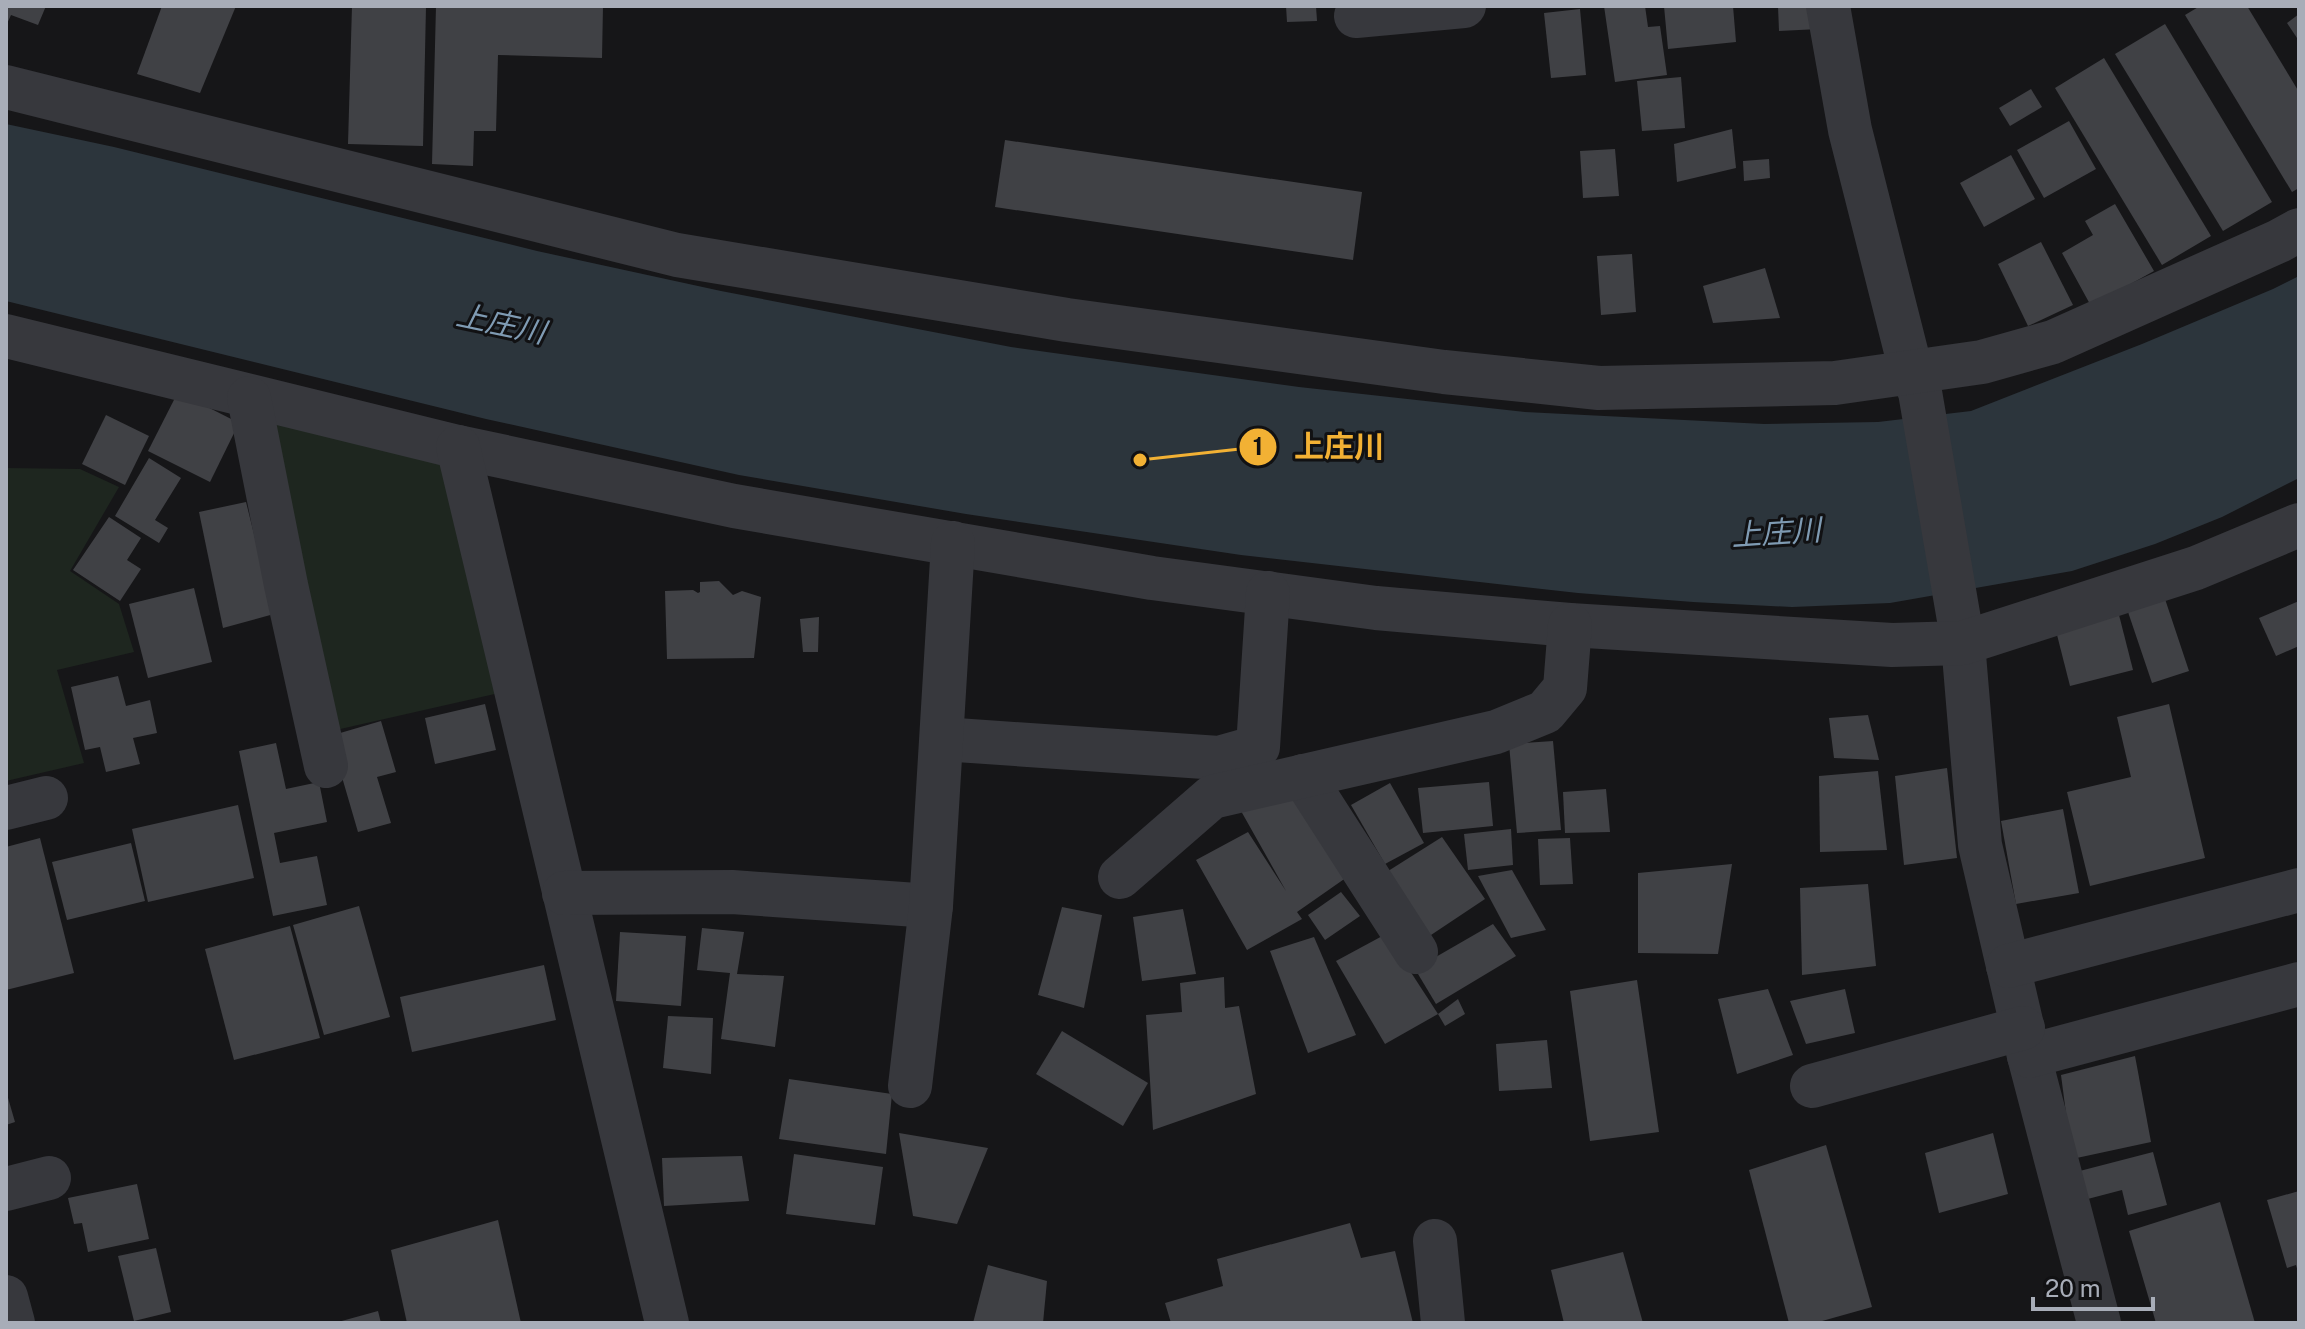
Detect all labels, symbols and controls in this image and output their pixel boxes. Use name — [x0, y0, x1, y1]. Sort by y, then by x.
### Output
water label: 上庄川 — [453, 296, 552, 351]
callout: 上庄川 — [1238, 420, 1400, 474]
text: 上庄川 — [1294, 428, 1384, 464]
text: 1 — [1253, 432, 1263, 460]
water label: 上庄川 — [1730, 511, 1825, 553]
scale bar — [2033, 1261, 2153, 1311]
text: 20 m — [2045, 1274, 2101, 1302]

